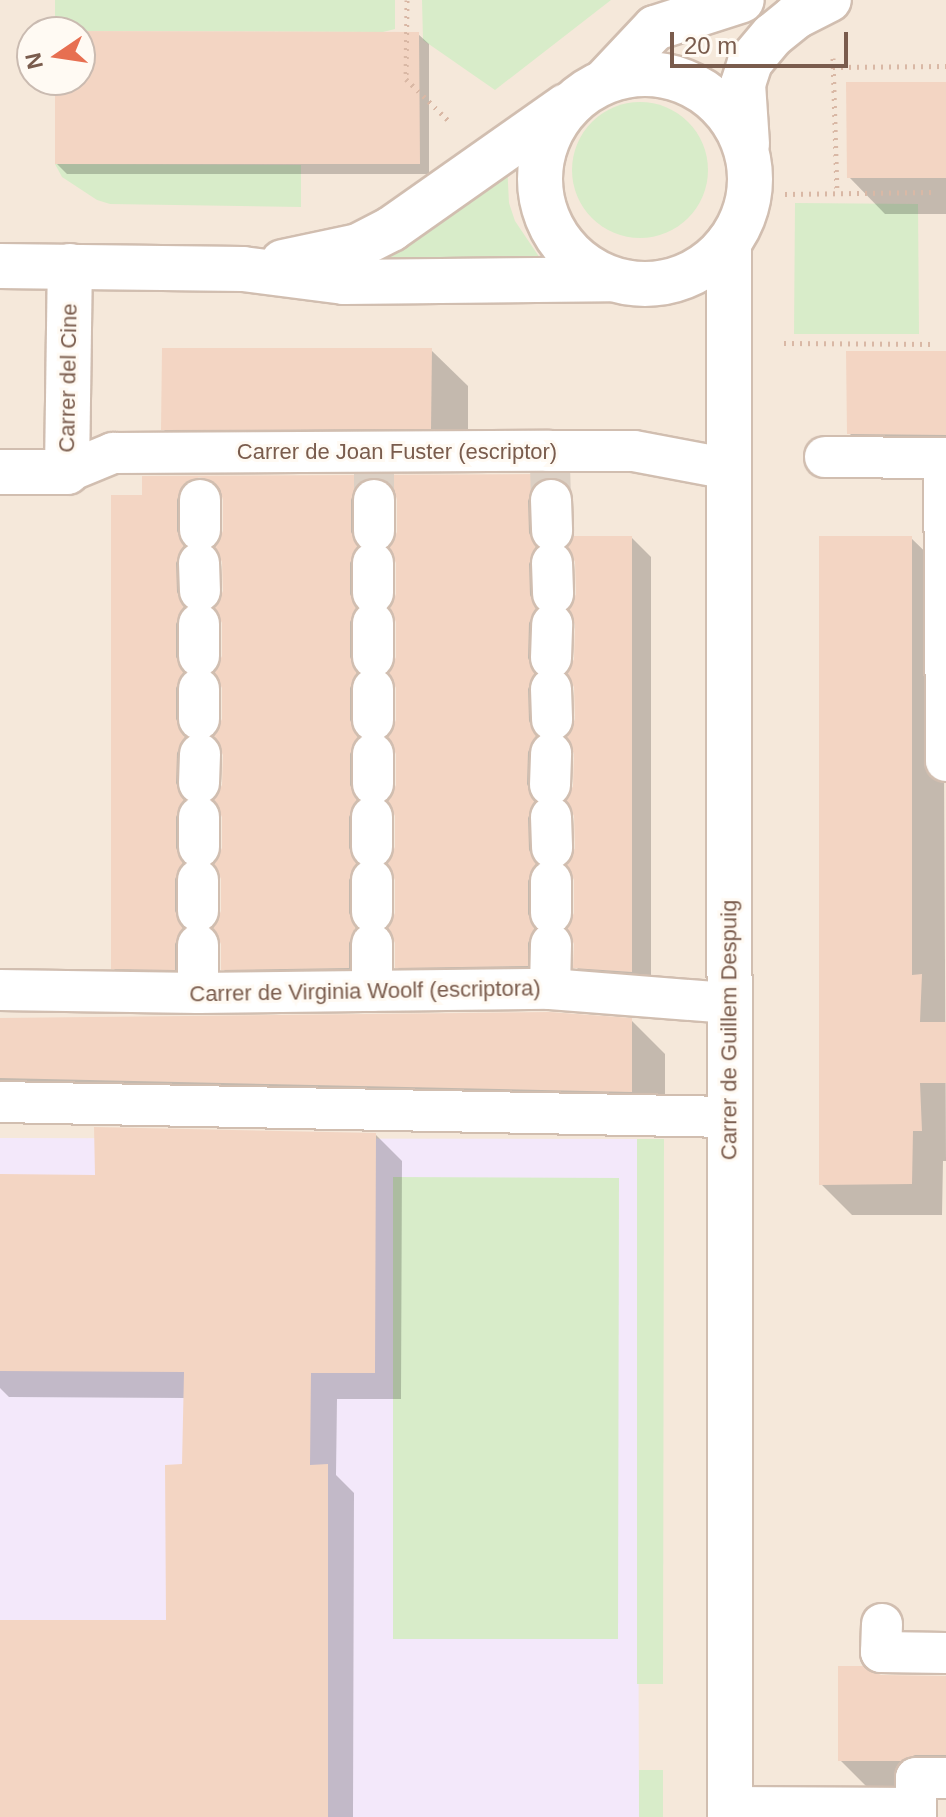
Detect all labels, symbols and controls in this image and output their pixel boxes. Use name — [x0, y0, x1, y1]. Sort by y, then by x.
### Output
north arrow — [16, 16, 96, 96]
scale bar — [674, 16, 852, 66]
text: 20 m — [684, 32, 737, 59]
text: N — [20, 51, 48, 72]
street label: Carrer del Cine — [54, 303, 82, 453]
street label: Carrer de Joan Fuster (escriptor) — [237, 439, 557, 465]
street label: Carrer de Guillem Despuig — [716, 900, 742, 1160]
street label: Carrer de Virginia Woolf (escriptora) — [189, 975, 541, 1007]

